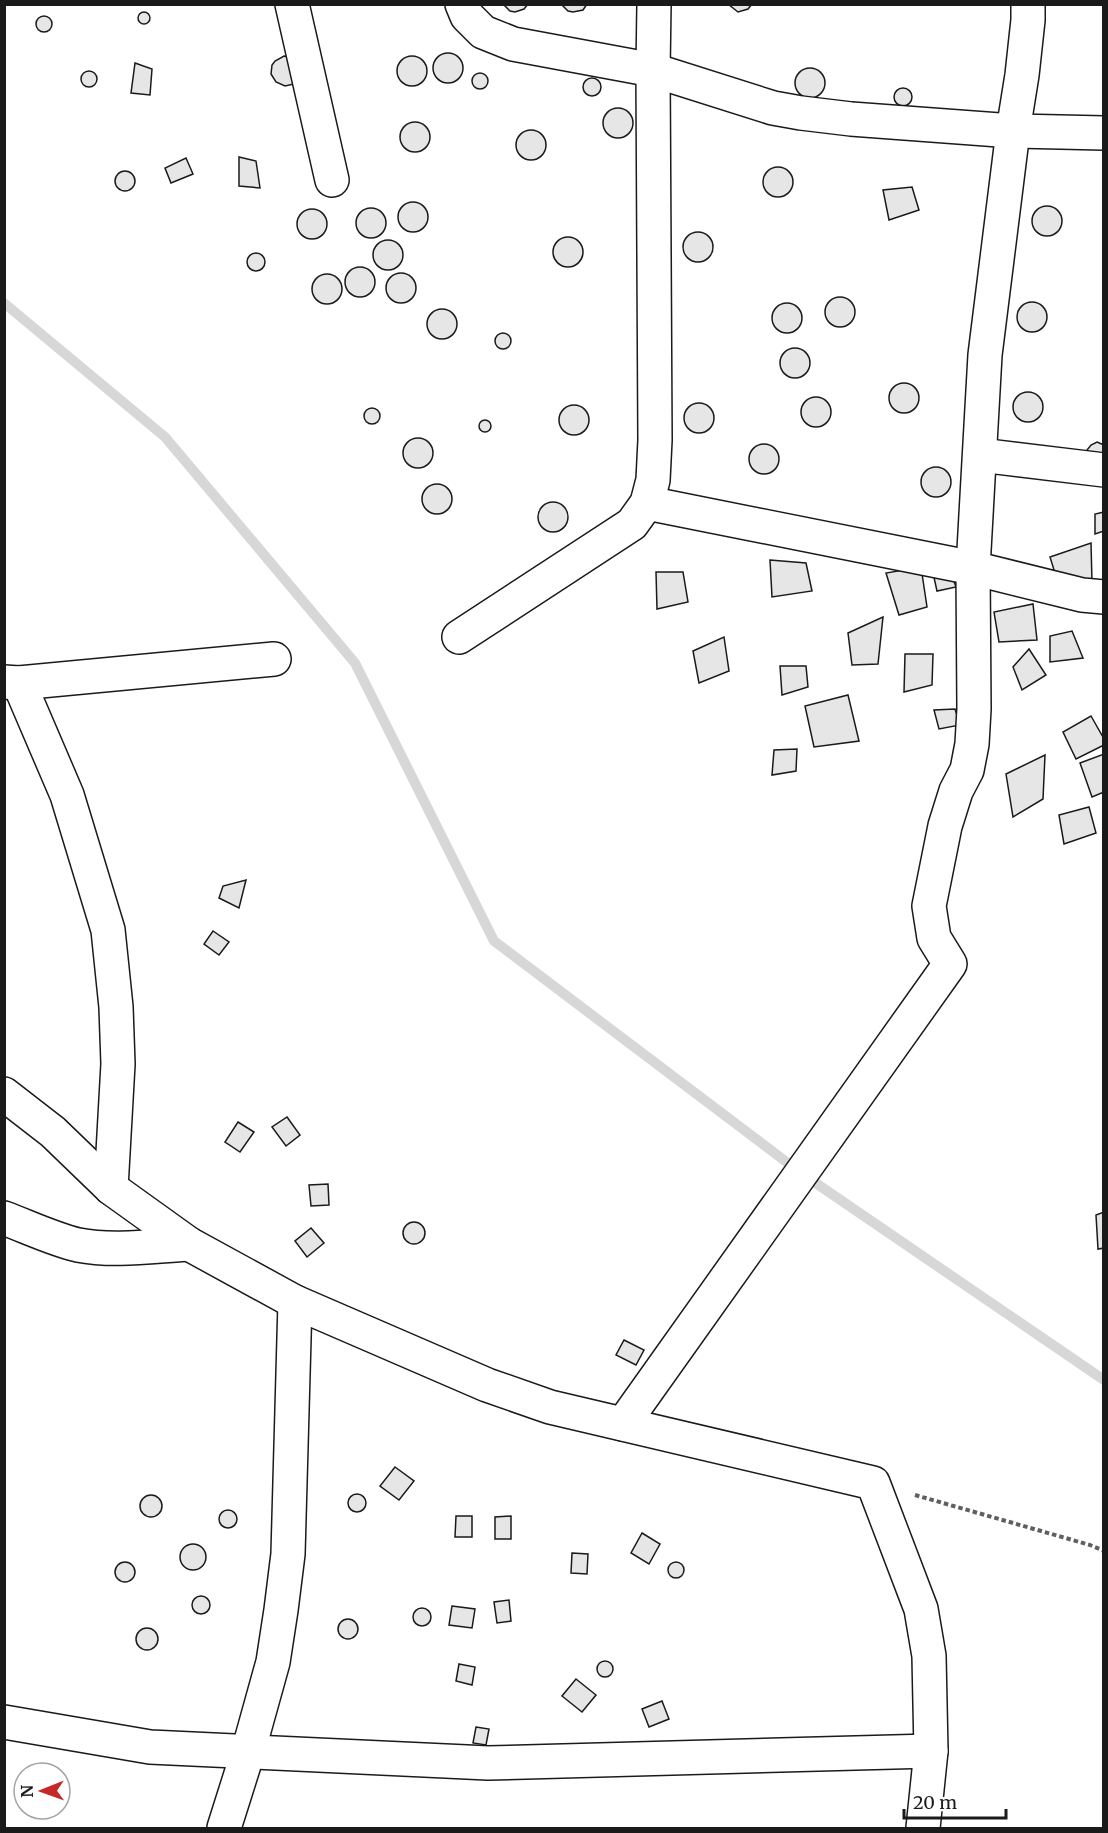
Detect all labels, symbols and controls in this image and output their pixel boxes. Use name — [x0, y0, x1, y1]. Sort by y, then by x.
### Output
north arrow — [12, 1761, 72, 1821]
scale bar — [904, 1782, 1006, 1820]
text: N — [17, 1784, 37, 1798]
text: 20 m — [913, 1791, 957, 1814]

